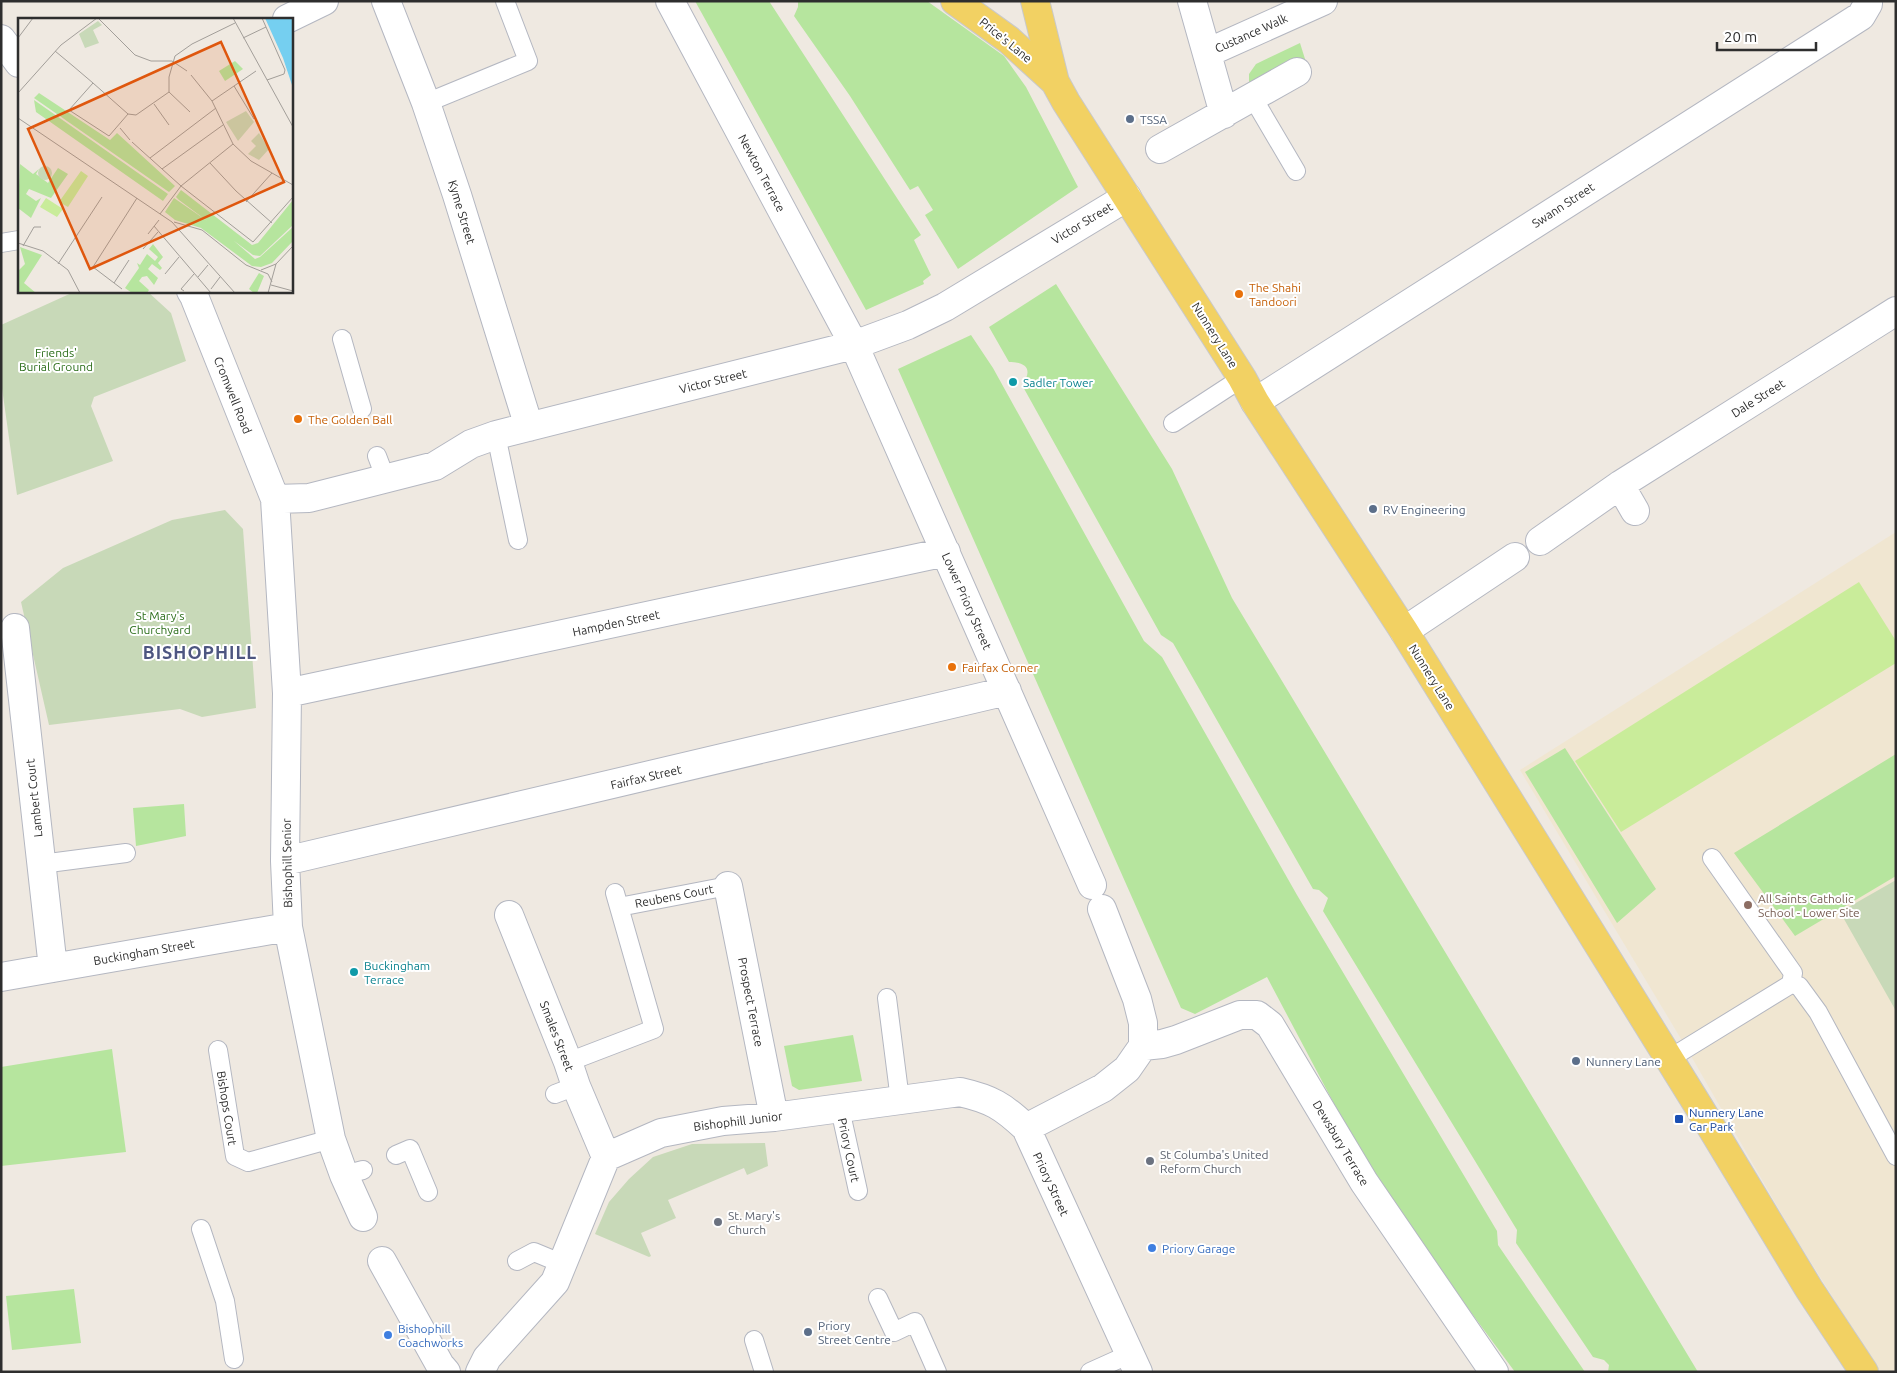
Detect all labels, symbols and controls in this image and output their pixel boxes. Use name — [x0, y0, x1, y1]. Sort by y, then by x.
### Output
street label: Custance Walk — [1213, 11, 1289, 55]
street label: Price's Lane — [977, 15, 1035, 65]
inset map — [18, 18, 292, 292]
scale bar — [1717, 20, 1816, 52]
text: 20 m — [1724, 28, 1757, 45]
marker: TSSA — [1124, 113, 1136, 125]
place label: TSSA — [1140, 113, 1167, 126]
street label: Newton Terrace — [736, 132, 788, 214]
street label: Kyme Street — [446, 178, 478, 246]
street label: Swann Street — [1529, 180, 1597, 230]
street label: Victor Street — [1049, 200, 1115, 246]
place label: The Shahi Tandoori — [1249, 281, 1301, 308]
marker: The Shahi Tandoori — [1233, 288, 1245, 300]
street label: Nunnery Lane — [1190, 300, 1240, 370]
park label: Friends' Burial Ground — [19, 346, 93, 373]
street label: Cromwell Road — [212, 355, 254, 435]
street label: Victor Street — [678, 366, 748, 396]
marker: Sadler Tower — [1007, 376, 1019, 388]
place label: Sadler Tower — [1023, 376, 1094, 389]
street label: Dale Street — [1729, 376, 1787, 420]
marker: The Golden Ball — [292, 413, 304, 425]
place label: The Golden Ball — [308, 413, 392, 426]
marker: RV Engineering — [1367, 503, 1379, 515]
place label: RV Engineering — [1383, 503, 1466, 516]
street label: Lower Priory Street — [940, 550, 994, 652]
street label: Hampden Street — [571, 607, 661, 639]
park label: St Mary's Churchyard — [129, 609, 191, 636]
district label: BISHOPHILL — [143, 642, 257, 662]
street label: Nunnery Lane — [1407, 642, 1457, 712]
marker: Fairfax Corner — [946, 661, 958, 673]
place label: Fairfax Corner — [962, 661, 1038, 674]
street label: Lambert Court — [23, 758, 45, 838]
street label: Fairfax Street — [609, 762, 683, 791]
street label: Bishophill Senior — [280, 818, 294, 908]
street label: Reubens Court — [634, 882, 715, 910]
place label: All Saints Catholic School - Lower Site — [1758, 892, 1860, 919]
marker: All Saints Catholic School - Lower Site — [1742, 899, 1754, 911]
street label: Buckingham Street — [92, 937, 196, 967]
street label: Prospect Terrace — [736, 956, 766, 1048]
place label: Buckingham Terrace — [364, 959, 430, 986]
marker: Buckingham Terrace — [348, 966, 360, 978]
street label: Smales Street — [538, 999, 576, 1073]
marker: Nunnery Lane — [1570, 1055, 1582, 1067]
place label: Nunnery Lane — [1586, 1055, 1661, 1068]
street label: Bishops Court — [215, 1070, 239, 1146]
street label: Dewsbury Terrace — [1310, 1098, 1372, 1188]
place label: Nunnery Lane Car Park — [1689, 1106, 1764, 1133]
street label: Bishophill Junior — [693, 1109, 784, 1133]
marker: Nunnery Lane Car Park — [1673, 1113, 1685, 1125]
street label: Priory Court — [836, 1117, 862, 1184]
place label: St Columba's United Reform Church — [1160, 1148, 1269, 1175]
street label: Priory Street — [1031, 1150, 1071, 1218]
marker: St Columba's United Reform Church — [1144, 1155, 1156, 1167]
place label: St. Mary's Church — [728, 1209, 780, 1236]
marker: St. Mary's Church — [712, 1216, 724, 1228]
marker: Priory Garage — [1146, 1242, 1158, 1254]
place label: Priory Garage — [1162, 1242, 1235, 1255]
place label: Priory Street Centre — [818, 1319, 891, 1346]
place label: Bishophill Coachworks — [398, 1322, 463, 1349]
marker: Priory Street Centre — [802, 1326, 814, 1338]
marker: Bishophill Coachworks — [382, 1329, 394, 1341]

